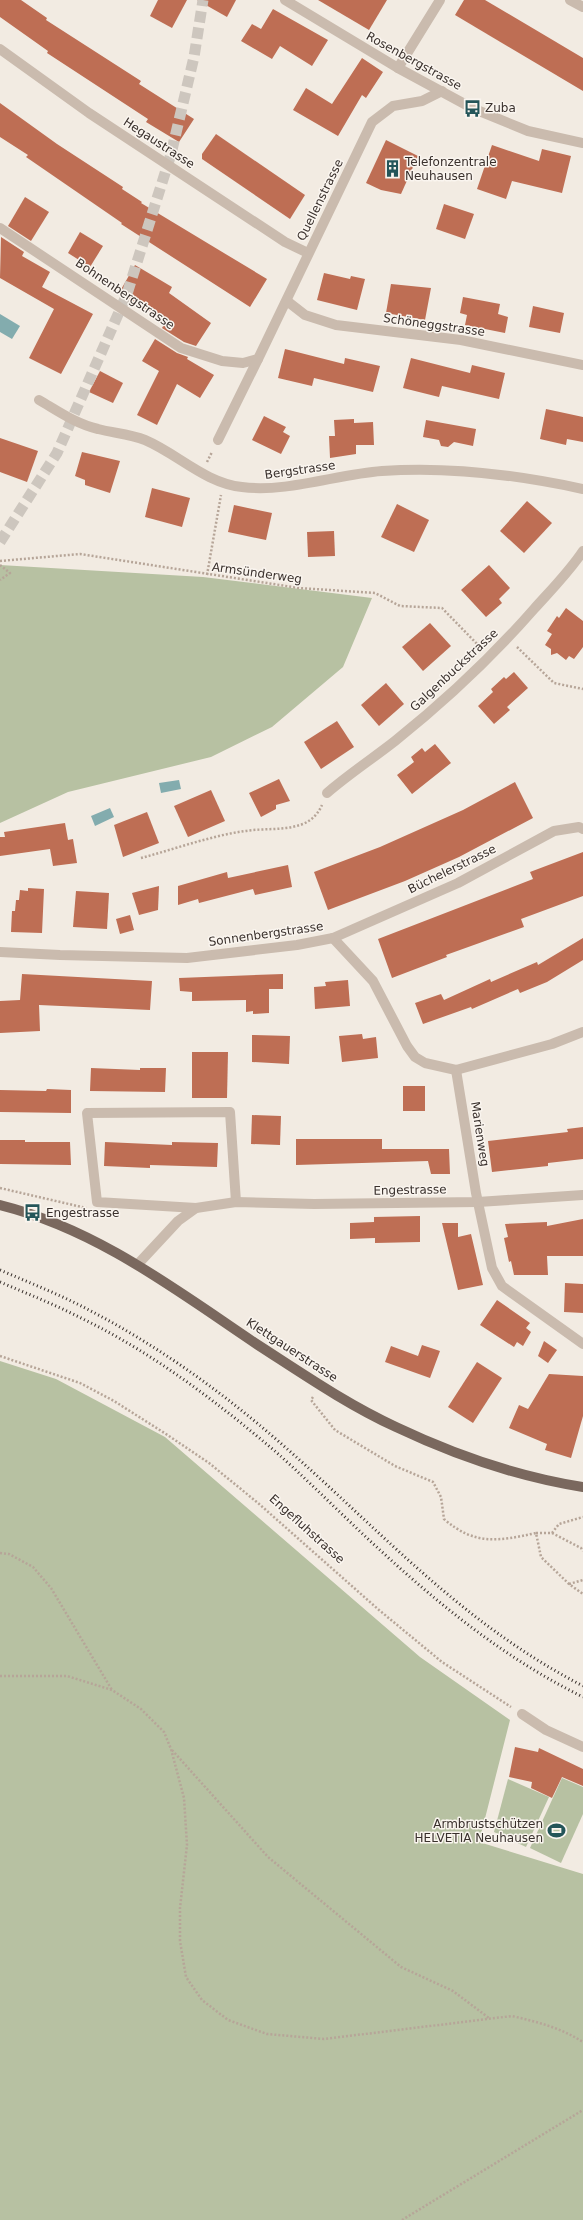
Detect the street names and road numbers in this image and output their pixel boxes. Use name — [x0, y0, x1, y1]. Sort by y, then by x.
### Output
street label: Rosenbergstrasse — [364, 29, 464, 93]
street label: Hegaustrasse — [121, 115, 197, 171]
street label: Quellenstrasse — [294, 157, 346, 243]
street label: Bohnenbergstrasse — [73, 256, 177, 332]
street label: Schöneggstrasse — [382, 311, 486, 339]
street label: Bergstrasse — [264, 458, 336, 482]
street label: Armsünderweg — [211, 560, 303, 586]
street label: Galgenbuckstrasse — [407, 626, 501, 714]
street label: Büchelerstrasse — [406, 842, 498, 896]
street label: Sonnenbergstrasse — [208, 919, 324, 949]
street label: Marienweg — [468, 1100, 492, 1168]
street label: Engestrasse — [373, 1182, 447, 1198]
street label: Klettgauerstrasse — [244, 1315, 340, 1385]
street label: Engefluhstrasse — [267, 1492, 347, 1566]

